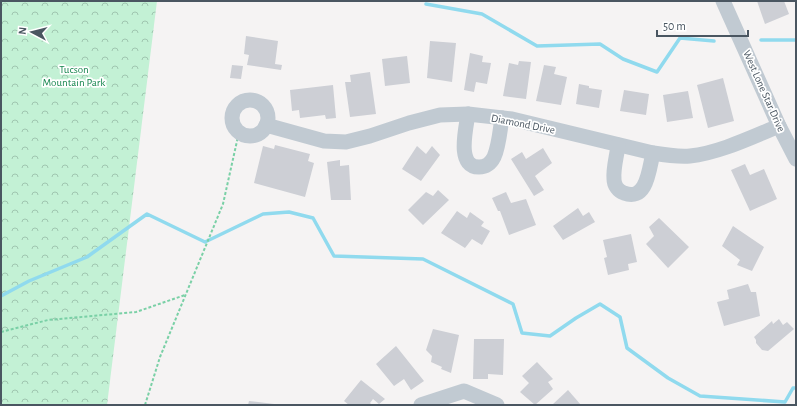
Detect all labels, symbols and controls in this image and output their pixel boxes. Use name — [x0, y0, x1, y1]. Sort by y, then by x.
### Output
north arrow — [12, 12, 52, 52]
scale bar — [657, 12, 748, 38]
text: 50 m — [663, 20, 686, 32]
text: N — [17, 26, 28, 35]
street label: West Lone Star Drive — [741, 49, 787, 133]
park label: Tucson Mountain Park — [43, 64, 105, 88]
street label: Diamond Drive — [490, 112, 556, 136]

